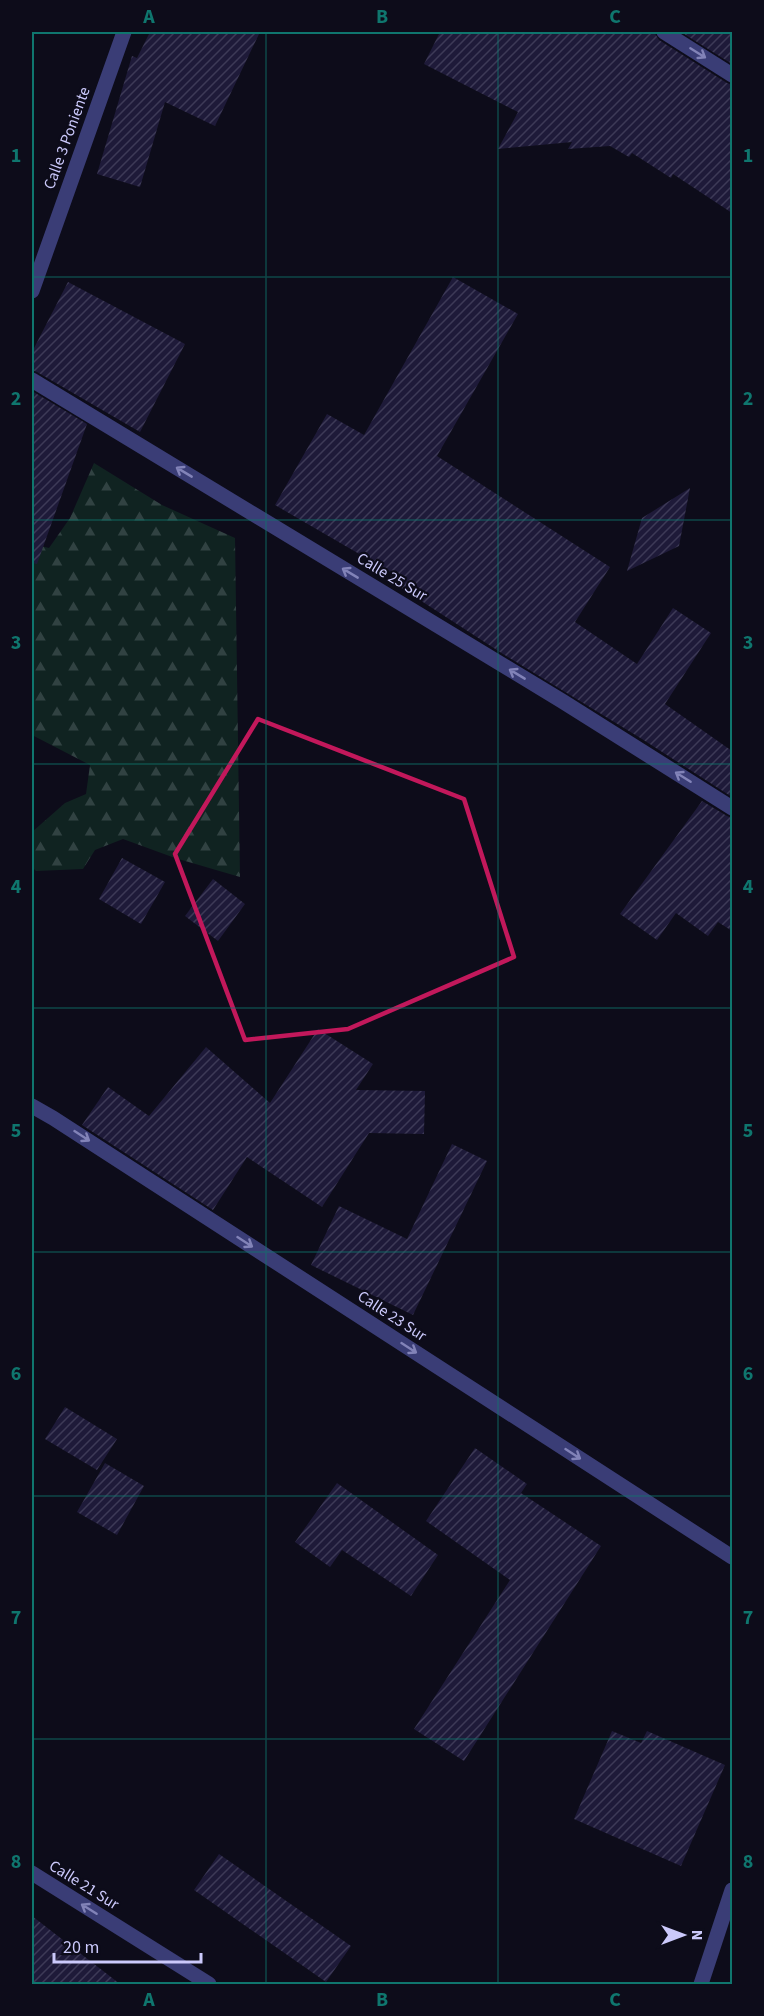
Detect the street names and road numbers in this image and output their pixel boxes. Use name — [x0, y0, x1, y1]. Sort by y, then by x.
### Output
street label: Calle 3 Poniente — [38, 84, 96, 192]
street label: Calle 25 Sur — [353, 547, 432, 607]
street label: Calle 23 Sur — [353, 1285, 431, 1347]
street label: Calle 21 Sur — [45, 1855, 123, 1915]

